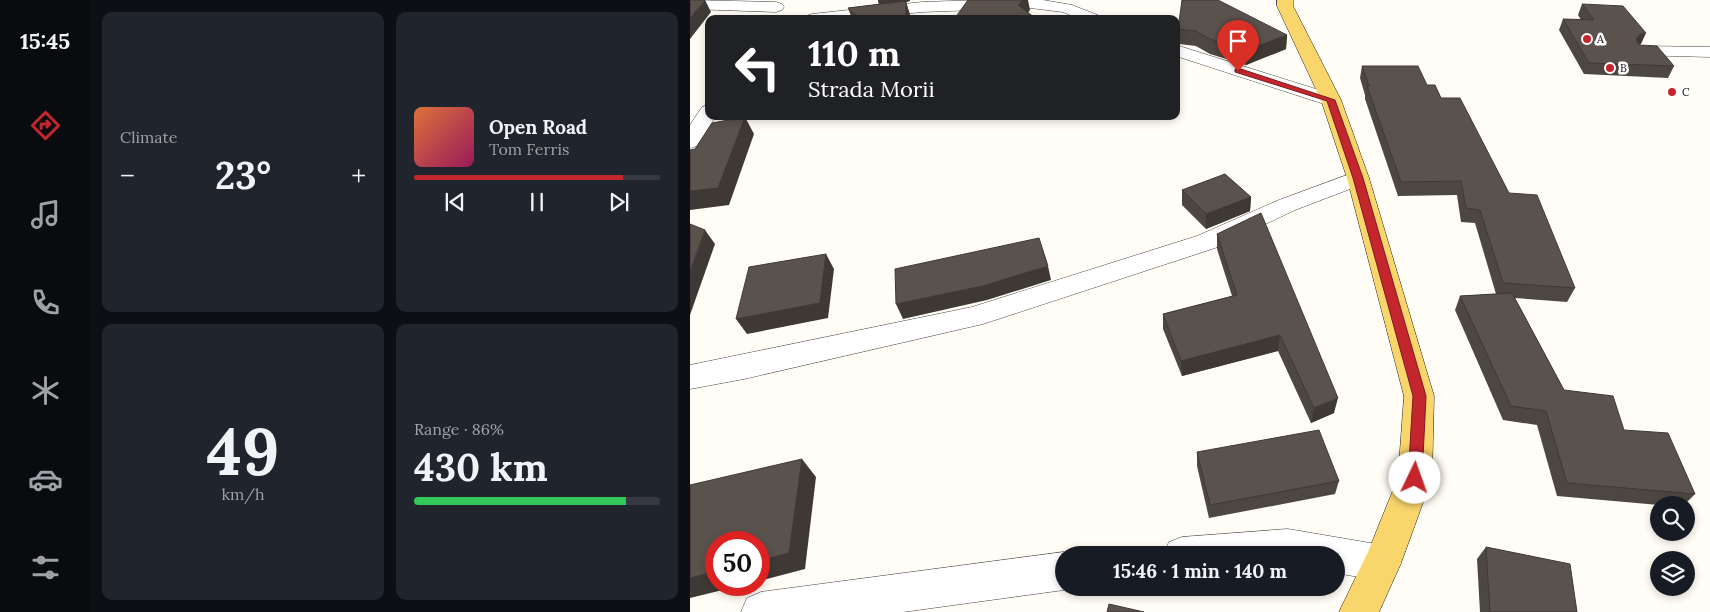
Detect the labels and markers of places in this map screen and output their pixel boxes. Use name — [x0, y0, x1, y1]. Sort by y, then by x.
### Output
pin — [1217, 20, 1259, 71]
place label: A — [1596, 32, 1605, 46]
marker: A — [1581, 33, 1593, 45]
place label: B — [1620, 61, 1627, 75]
marker: B — [1604, 62, 1616, 74]
place label: C — [1682, 85, 1690, 99]
marker: C — [1666, 86, 1678, 98]

